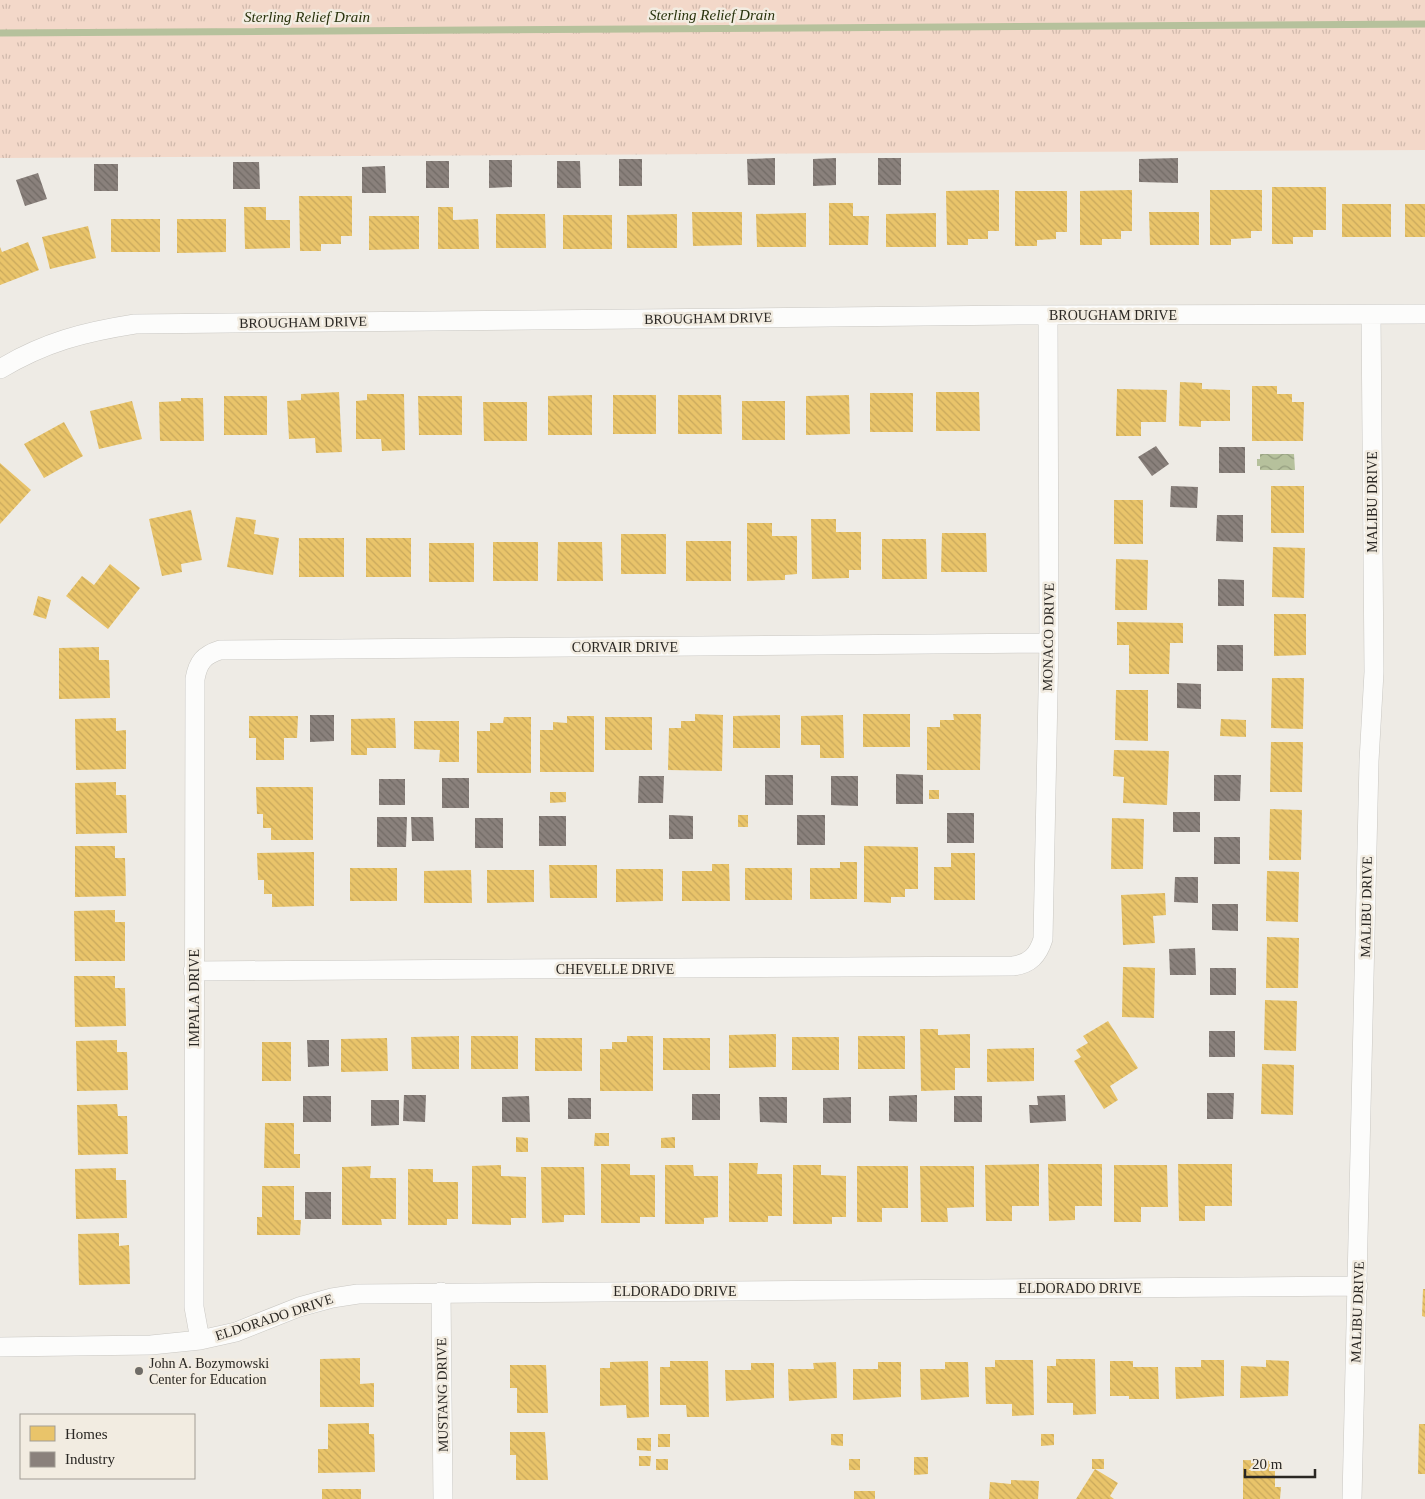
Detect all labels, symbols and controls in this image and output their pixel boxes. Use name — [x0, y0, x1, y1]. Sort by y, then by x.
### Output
water label: Sterling Relief Drain — [649, 7, 775, 23]
water label: Sterling Relief Drain — [244, 9, 370, 25]
street label: BROUGHAM DRIVE — [1049, 308, 1177, 323]
street label: BROUGHAM DRIVE — [644, 310, 772, 327]
street label: BROUGHAM DRIVE — [239, 314, 367, 331]
street label: MALIBU DRIVE — [1365, 451, 1380, 553]
street label: MONACO DRIVE — [1040, 583, 1057, 691]
street label: CORVAIR DRIVE — [572, 640, 678, 655]
street label: MALIBU DRIVE — [1358, 856, 1375, 958]
street label: IMPALA DRIVE — [187, 949, 202, 1047]
street label: CHEVELLE DRIVE — [556, 962, 674, 977]
street label: MALIBU DRIVE — [1348, 1261, 1367, 1363]
street label: ELDORADO DRIVE — [1018, 1281, 1142, 1296]
street label: ELDORADO DRIVE — [613, 1284, 737, 1299]
street label: ELDORADO DRIVE — [213, 1291, 335, 1344]
street label: MUSTANG DRIVE — [434, 1338, 451, 1452]
place label: John A. Bozymowski Center for Education — [149, 1356, 269, 1387]
marker: John A. Bozymowski Center for Education — [133, 1365, 145, 1377]
legend — [20, 1414, 195, 1479]
text: Homes — [65, 1426, 108, 1442]
scale bar — [1245, 1446, 1315, 1478]
text: Industry — [65, 1451, 115, 1467]
text: 20 m — [1252, 1456, 1283, 1472]

